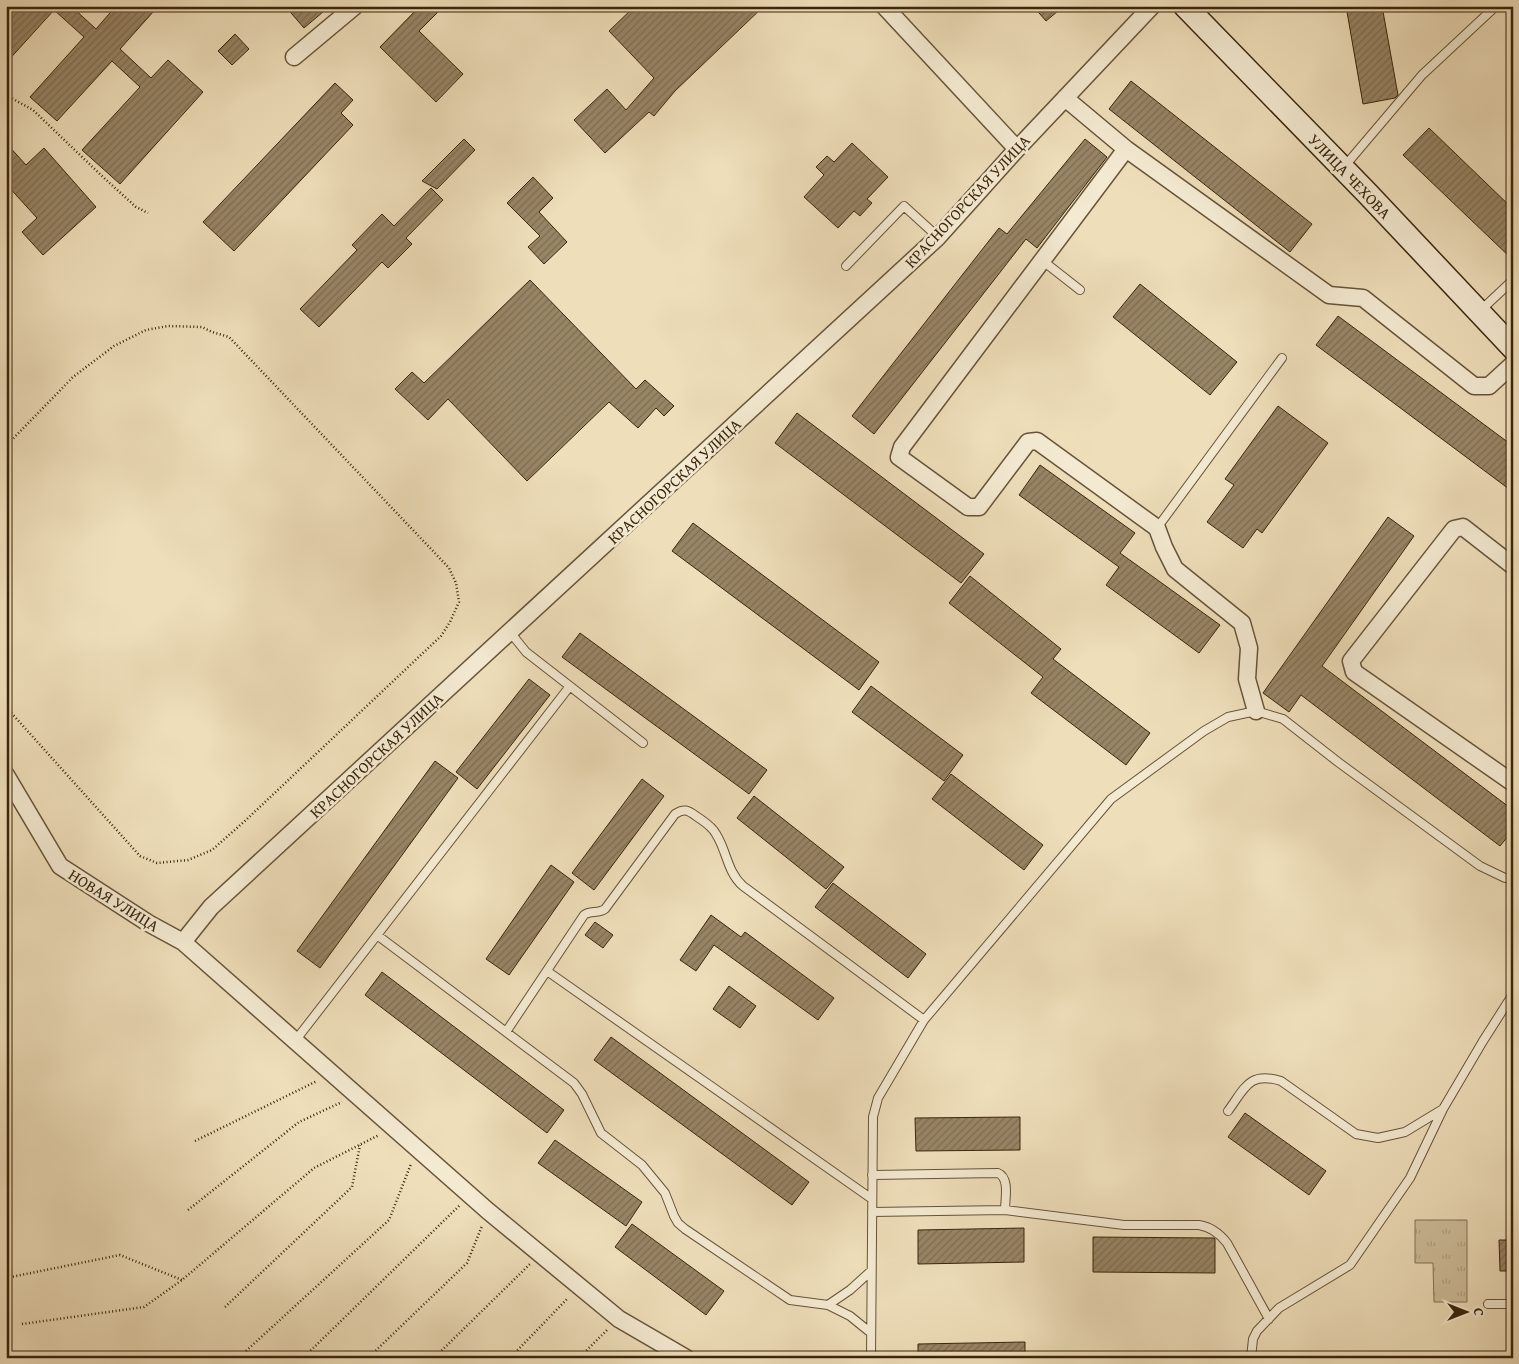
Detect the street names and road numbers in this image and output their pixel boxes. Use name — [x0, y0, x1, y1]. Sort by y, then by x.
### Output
street label: УЛИЦА ЧЕХОВА — [1303, 128, 1397, 224]
street label: КРАСНОГОРСКАЯ УЛИЦА — [899, 129, 1036, 273]
street label: КРАСНОГОРСКАЯ УЛИЦА — [602, 412, 746, 549]
street label: КРАСНОГОРСКАЯ УЛИЦА — [304, 686, 448, 823]
street label: НОВАЯ УЛИЦА — [64, 863, 164, 938]

